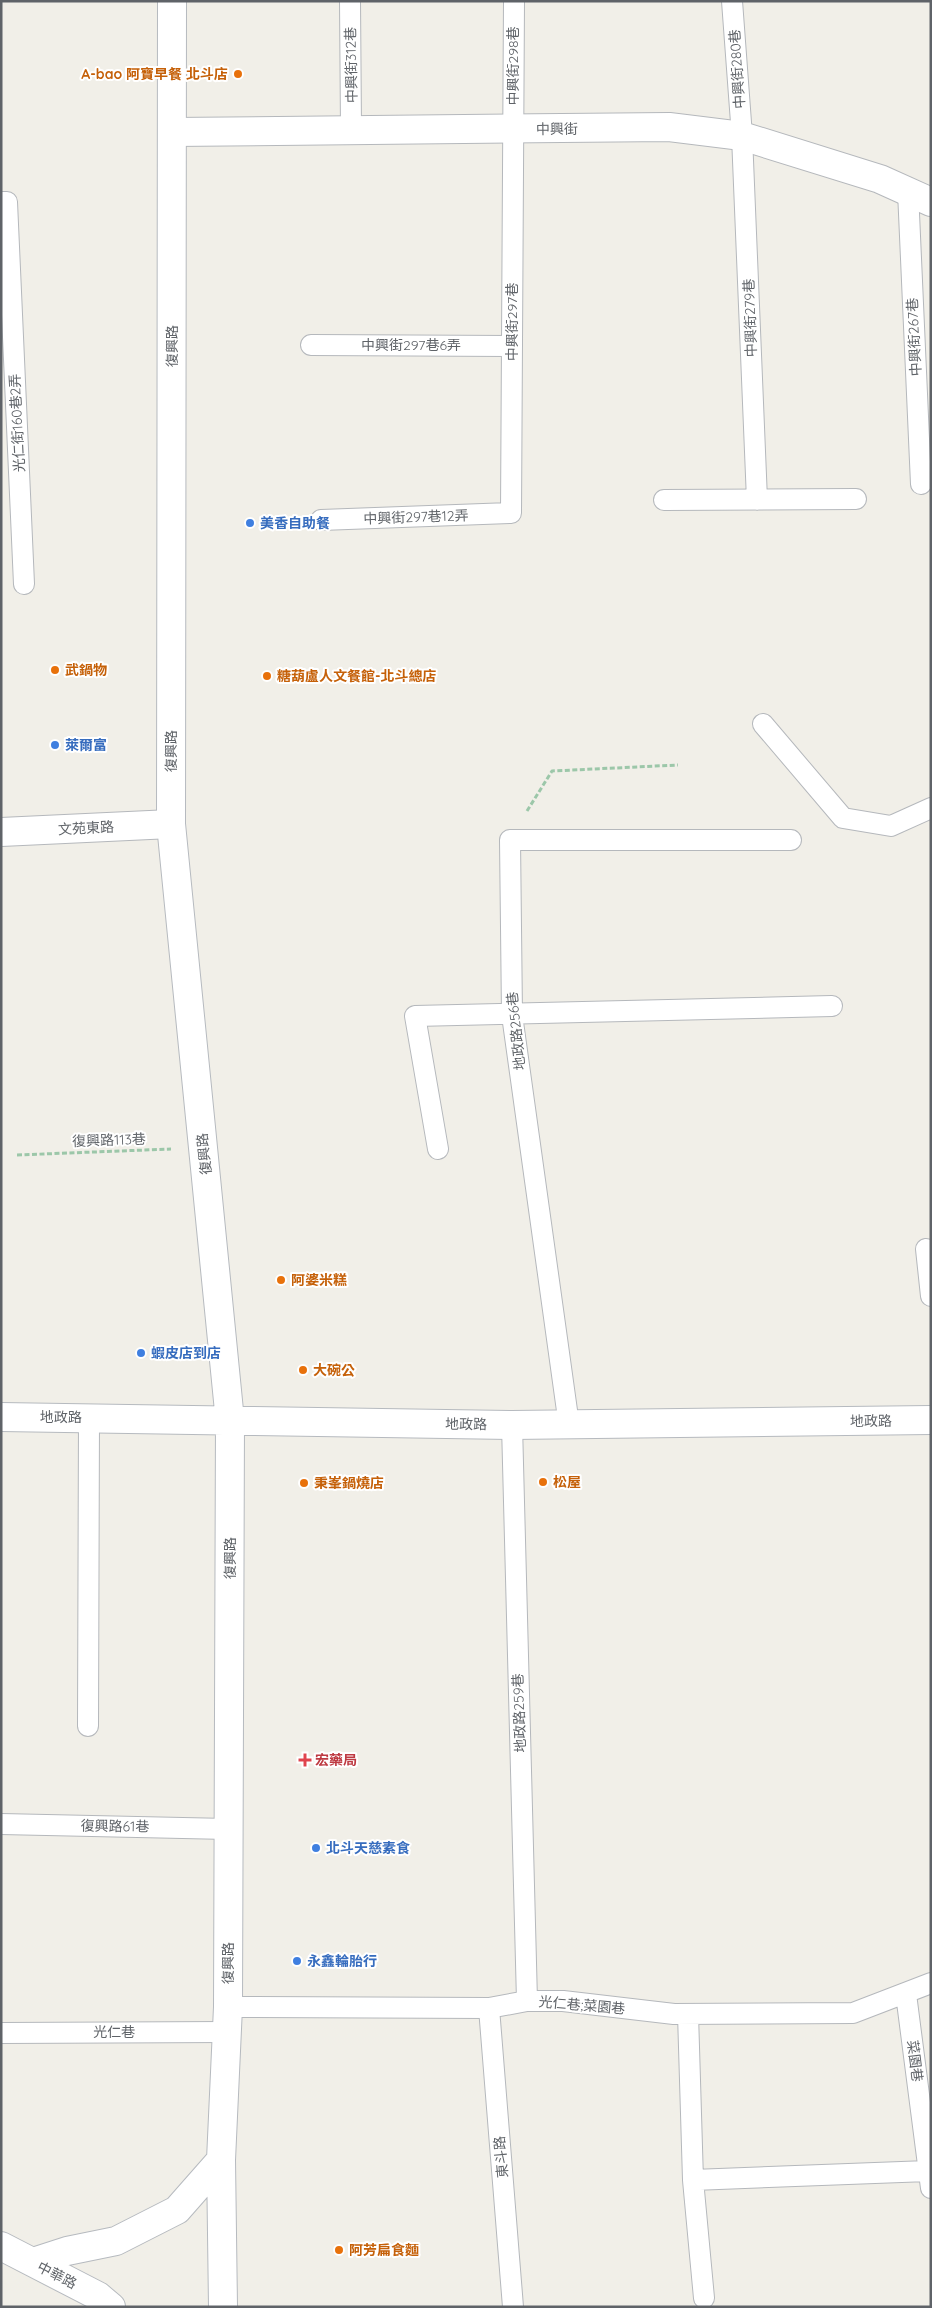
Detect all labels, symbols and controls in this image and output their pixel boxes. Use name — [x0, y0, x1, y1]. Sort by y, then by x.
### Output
street label: 中興街298巷 — [504, 26, 522, 106]
street label: 中興街312巷 — [341, 27, 361, 103]
street label: 中興街280巷 — [725, 29, 749, 109]
place label: A-bao 阿寶早餐 北斗店 — [81, 65, 228, 83]
marker: A-bao 阿寶早餐 北斗店 — [232, 68, 244, 80]
street label: 中興街 — [536, 120, 578, 138]
street label: 中興街279巷 — [740, 278, 760, 358]
street label: 中興街297巷 — [503, 283, 521, 361]
street label: 中興街267巷 — [903, 297, 925, 377]
street label: 復興路 — [163, 325, 181, 367]
street label: 中興街297巷6弄 — [361, 336, 461, 354]
street label: 光仁街160巷2弄 — [5, 373, 29, 473]
street label: 中興街297巷12弄 — [363, 506, 469, 528]
place label: 美香自助餐 — [260, 514, 330, 532]
marker: 美香自助餐 — [244, 517, 256, 529]
place label: 武鍋物 — [65, 661, 107, 679]
marker: 武鍋物 — [49, 664, 61, 676]
place label: 糖葫盧人文餐館-北斗總店 — [277, 667, 437, 685]
marker: 糖葫盧人文餐館-北斗總店 — [261, 670, 273, 682]
street label: 復興路 — [162, 730, 180, 772]
place label: 萊爾富 — [65, 736, 107, 754]
marker: 萊爾富 — [49, 739, 61, 751]
street label: 文苑東路 — [58, 818, 114, 838]
street label: 地政路256巷 — [503, 991, 529, 1071]
street label: 復興路113巷 — [72, 1130, 146, 1150]
street label: 復興路 — [193, 1132, 215, 1176]
place label: 阿婆米糕 — [291, 1271, 347, 1289]
marker: 阿婆米糕 — [275, 1274, 287, 1286]
place label: 蝦皮店到店 — [151, 1344, 221, 1362]
marker: 蝦皮店到店 — [135, 1347, 147, 1359]
place label: 大碗公 — [313, 1361, 355, 1379]
marker: 大碗公 — [297, 1364, 309, 1376]
street label: 地政路 — [40, 1408, 82, 1426]
street label: 地政路 — [850, 1412, 892, 1430]
street label: 地政路 — [445, 1415, 487, 1433]
place label: 松屋 — [553, 1473, 581, 1491]
place label: 秉峯鍋燒店 — [314, 1474, 384, 1492]
marker: 松屋 — [537, 1476, 549, 1488]
marker: 秉峯鍋燒店 — [298, 1477, 310, 1489]
street label: 復興路 — [221, 1537, 239, 1579]
street label: 地政路259巷 — [509, 1673, 529, 1753]
place label: 宏藥局 — [315, 1751, 357, 1769]
marker: 宏藥局 — [299, 1754, 311, 1766]
street label: 復興路61巷 — [81, 1816, 149, 1836]
place label: 北斗天慈素食 — [326, 1839, 410, 1857]
marker: 北斗天慈素食 — [310, 1842, 322, 1854]
street label: 復興路 — [219, 1942, 237, 1984]
place label: 永鑫輪胎行 — [307, 1952, 377, 1970]
marker: 永鑫輪胎行 — [291, 1955, 303, 1967]
street label: 光仁巷;菜園巷 — [538, 1992, 626, 2018]
street label: 光仁巷 — [93, 2023, 135, 2041]
street label: 菜園巷 — [904, 2039, 926, 2083]
street label: 東斗路 — [490, 2135, 512, 2179]
place label: 阿芳扁食麵 — [349, 2241, 419, 2259]
marker: 阿芳扁食麵 — [333, 2244, 345, 2256]
street label: 中華路 — [34, 2257, 80, 2293]

